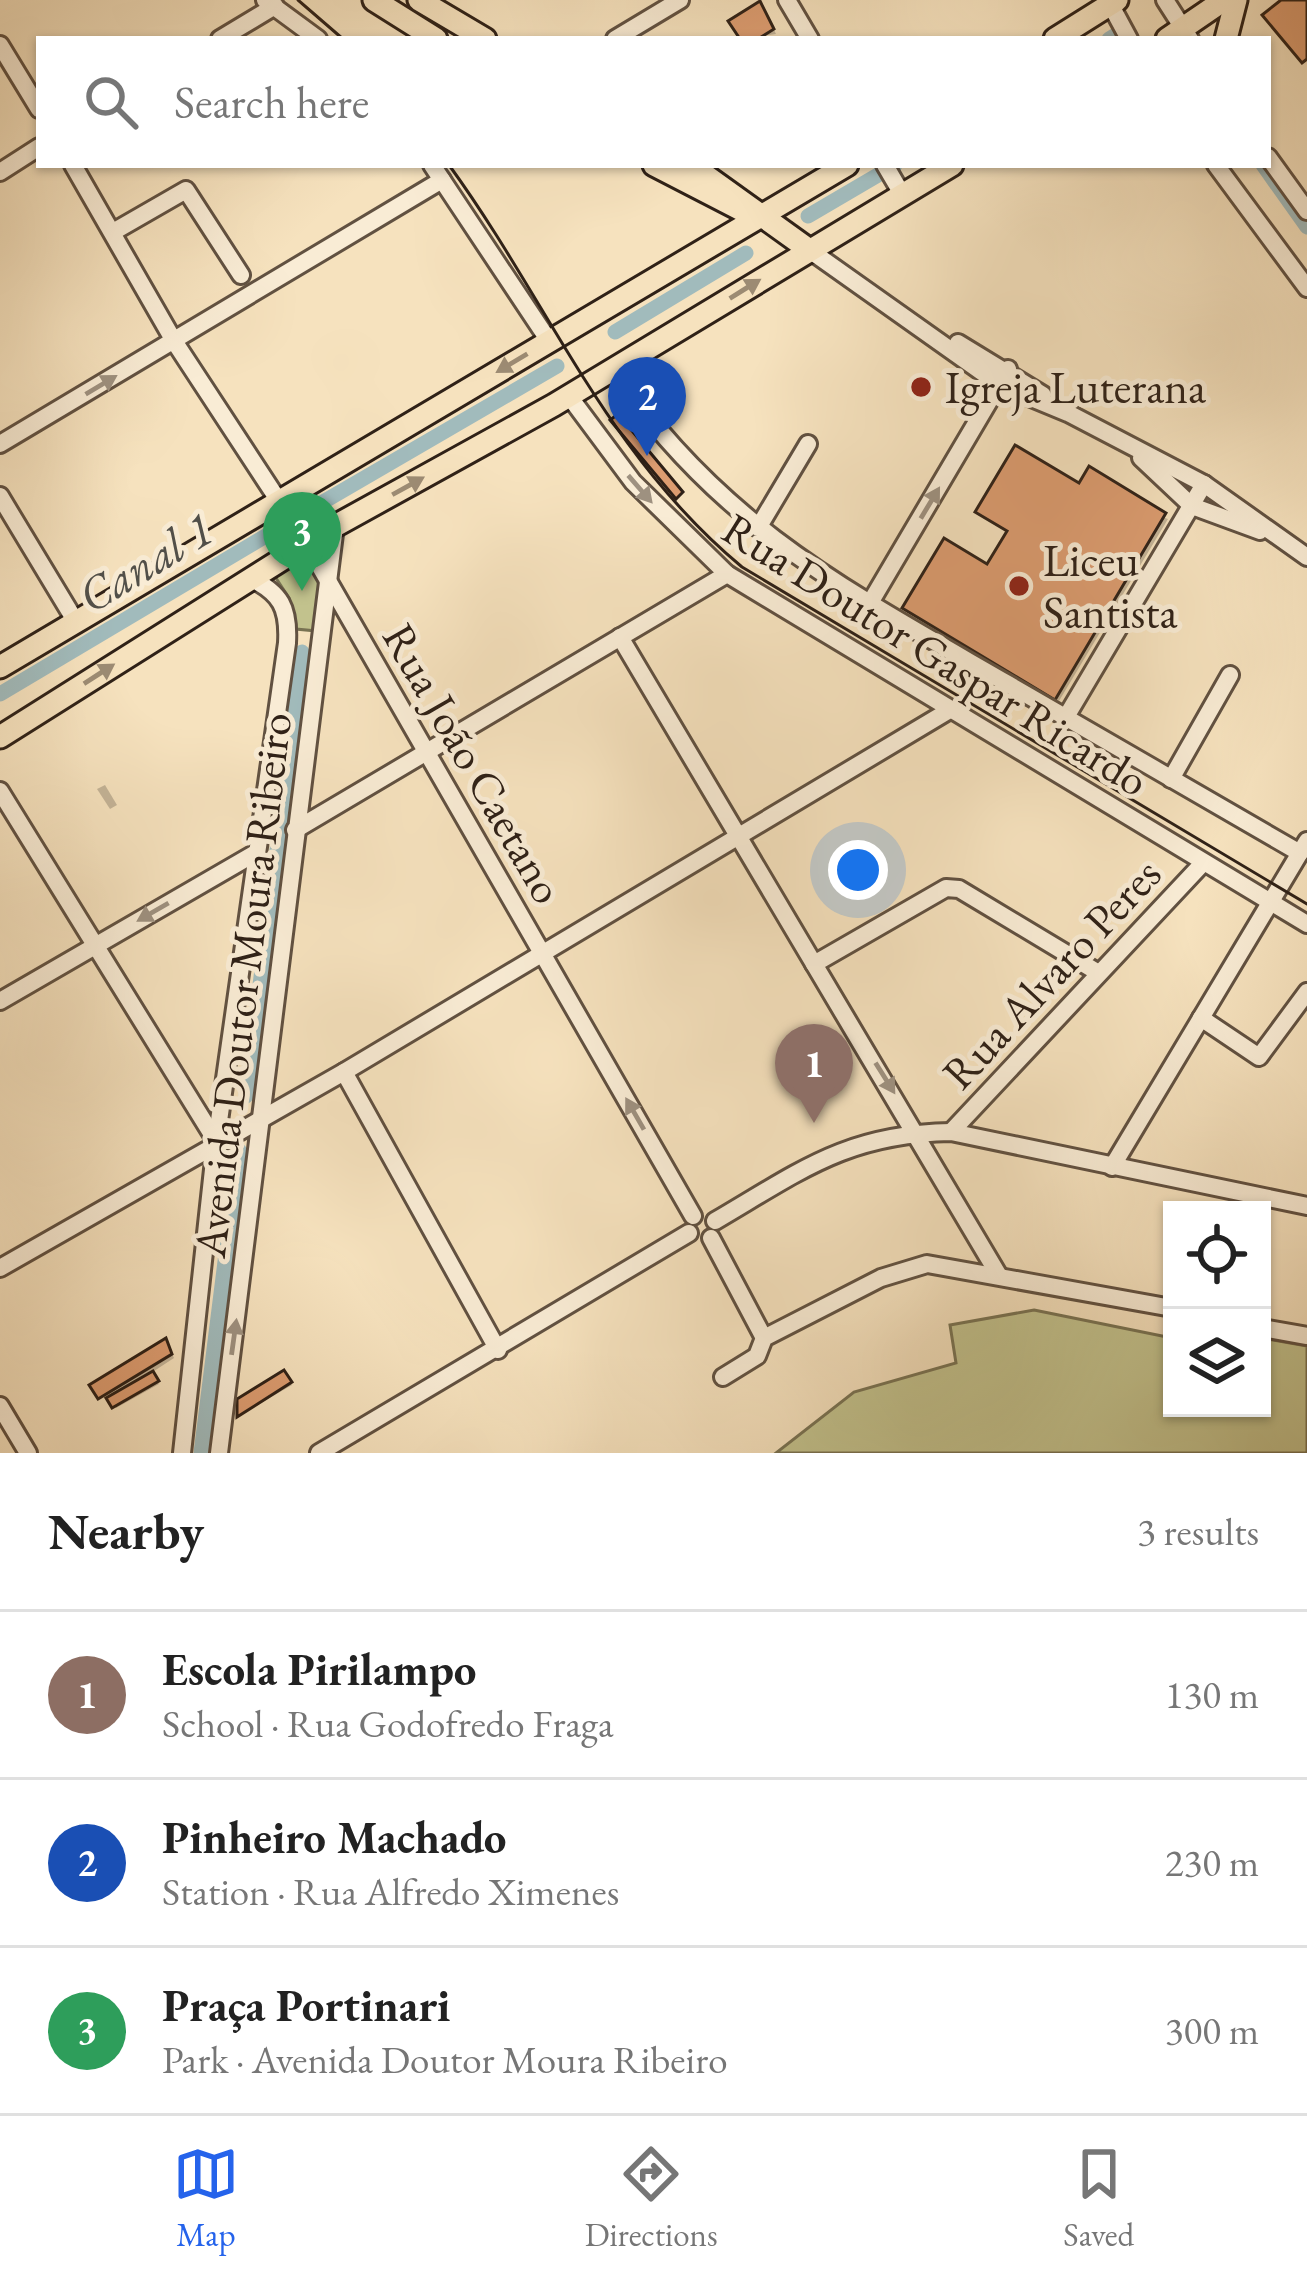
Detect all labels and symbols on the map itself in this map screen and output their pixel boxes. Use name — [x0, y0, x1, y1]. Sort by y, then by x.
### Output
one-way arrow — [728, 278, 761, 300]
one-way arrow — [495, 352, 529, 373]
pin: 2 — [608, 357, 686, 456]
place label: Igreja Luterana — [945, 358, 1206, 416]
marker: Igreja Luterana — [908, 374, 934, 400]
one-way arrow — [84, 375, 118, 396]
one-way arrow — [626, 474, 652, 504]
one-way arrow — [392, 476, 425, 497]
one-way arrow — [919, 486, 940, 520]
pin: 3 — [263, 492, 341, 591]
water label: Canal 1 — [66, 498, 224, 626]
street label: Rua Doutor Gaspar Ricardo — [712, 499, 1160, 809]
place label: Liceu Santista — [1043, 531, 1177, 641]
marker: Liceu Santista — [1006, 573, 1032, 599]
street label: Rua João Caetano — [370, 612, 578, 914]
one-way arrow — [82, 664, 115, 686]
street label: Avenida Doutor Moura Ribeiro — [180, 709, 304, 1262]
your location — [828, 840, 888, 900]
street label: Rua Alvaro Peres — [929, 845, 1173, 1101]
one-way arrow — [136, 901, 169, 922]
pin: 1 — [775, 1024, 853, 1123]
one-way arrow — [874, 1061, 895, 1095]
one-way arrow — [625, 1098, 646, 1131]
one-way arrow — [225, 1318, 244, 1355]

